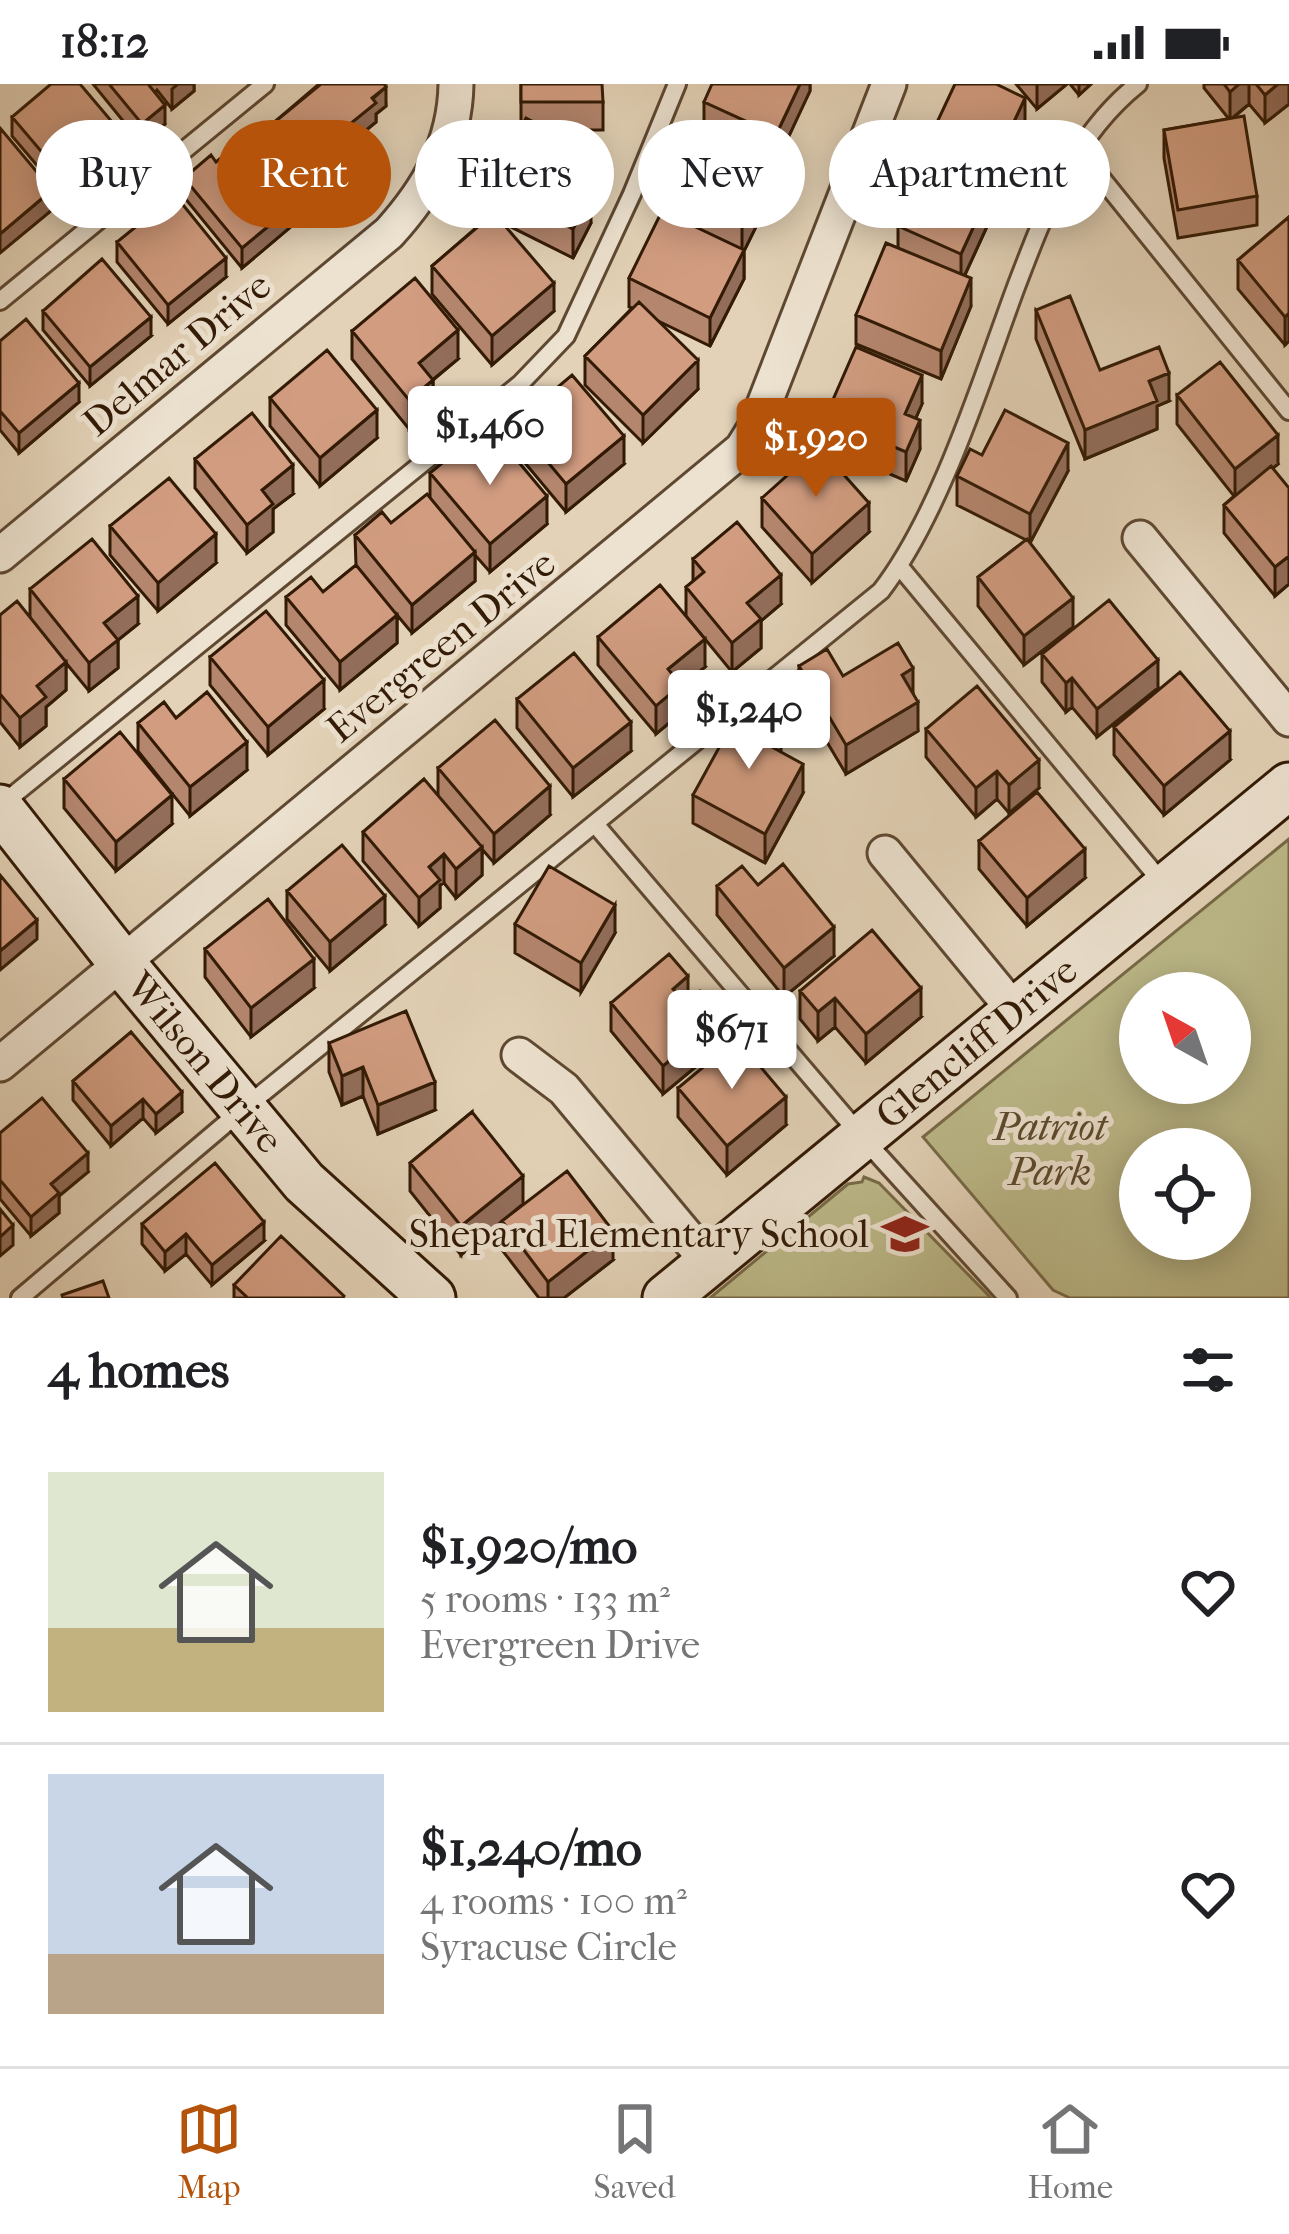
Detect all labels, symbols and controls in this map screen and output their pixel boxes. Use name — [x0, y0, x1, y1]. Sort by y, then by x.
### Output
text: 18:12 — [60, 16, 149, 69]
chip: Buy — [36, 120, 193, 228]
chip: Rent — [217, 120, 391, 228]
chip: Filters — [415, 120, 614, 228]
chip: New — [638, 120, 805, 228]
chip: Apartment — [829, 120, 1110, 228]
street label: Delmar Drive — [74, 262, 280, 446]
pin: $1,460 — [392, 386, 588, 488]
pin: $1,920 — [718, 398, 914, 500]
text: $1,460 — [435, 402, 545, 448]
text: $1,920 — [764, 414, 868, 460]
street label: Evergreen Drive — [318, 540, 564, 752]
pin: $1,240 — [651, 670, 847, 772]
text: $1,240 — [695, 686, 803, 732]
street label: Glencliff Drive — [867, 947, 1086, 1139]
street label: Wilson Drive — [116, 963, 293, 1162]
north arrow — [1119, 972, 1251, 1104]
map controls — [1119, 972, 1251, 1260]
pin: $671 — [661, 990, 803, 1092]
text: $671 — [694, 1006, 770, 1052]
park label: Patriot Park — [991, 1104, 1109, 1195]
button: locate — [1119, 1128, 1251, 1260]
school or university icon: Shepard Elementary School — [880, 1209, 930, 1259]
place label: Shepard Elementary School — [409, 1211, 869, 1257]
icon: filters — [1175, 1337, 1241, 1403]
text: 4 homes — [48, 1340, 229, 1400]
text: $1,920/mo — [420, 1516, 638, 1576]
icon: home — [144, 1520, 288, 1664]
icon: heart — [1175, 1559, 1241, 1625]
text: 5 rooms · 133 m² — [420, 1576, 670, 1622]
text: Evergreen Drive — [420, 1622, 700, 1668]
text: $1,240/mo — [420, 1818, 642, 1878]
icon: home — [144, 1822, 288, 1966]
icon: heart — [1175, 1861, 1241, 1927]
text: 4 rooms · 100 m² — [420, 1878, 687, 1924]
text: Syracuse Circle — [420, 1924, 677, 1970]
tab: Map — [176, 2096, 242, 2207]
tab: Saved — [594, 2096, 675, 2207]
tab: Home — [1027, 2096, 1113, 2207]

